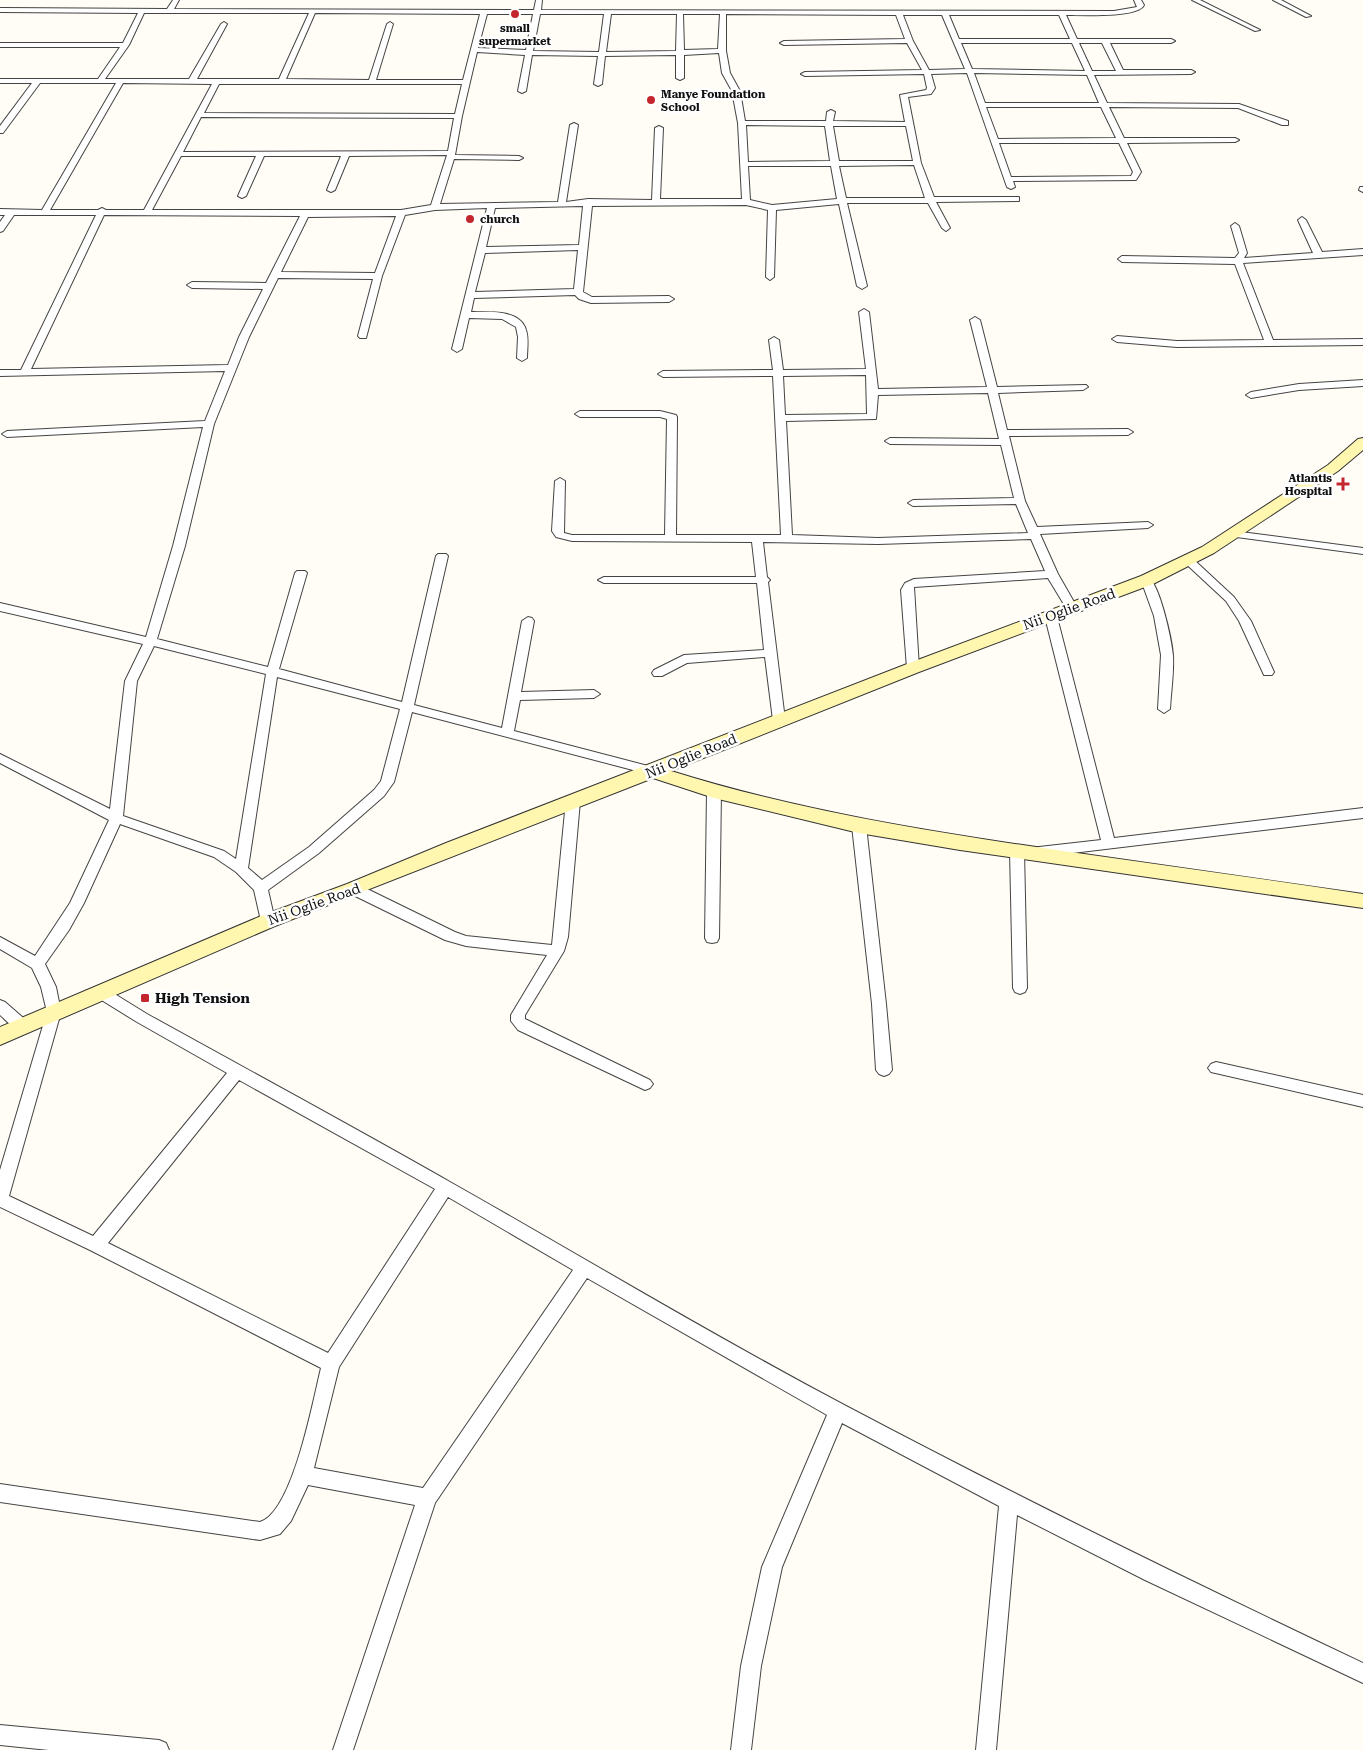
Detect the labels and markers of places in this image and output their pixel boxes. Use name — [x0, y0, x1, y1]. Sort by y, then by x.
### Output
marker: small supermarket — [509, 8, 521, 20]
place label: small supermarket — [479, 22, 551, 48]
place label: Manye Foundation School — [661, 88, 766, 114]
marker: Manye Foundation School — [645, 94, 657, 106]
marker: church — [464, 213, 476, 225]
place label: church — [480, 213, 520, 226]
place label: Atlantis Hospital — [1285, 472, 1332, 498]
marker: Atlantis Hospital — [1336, 477, 1350, 491]
place label: High Tension — [155, 990, 250, 1006]
marker: High Tension — [139, 992, 151, 1004]

